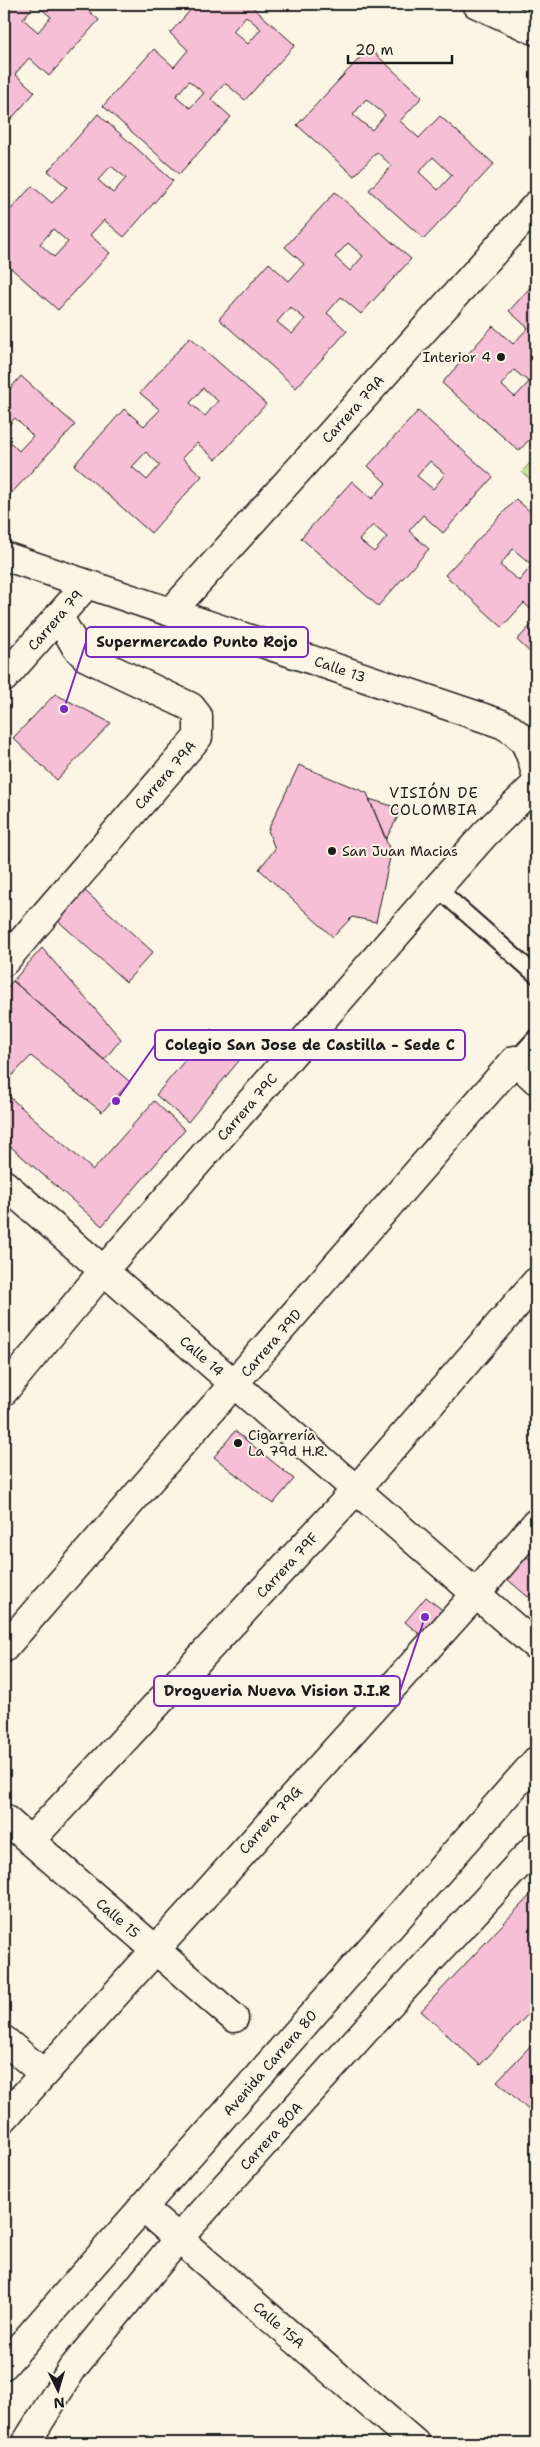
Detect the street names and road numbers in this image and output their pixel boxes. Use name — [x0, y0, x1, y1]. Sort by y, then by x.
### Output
street label: Carrera 79A — [318, 371, 388, 447]
street label: Carrera 79 — [24, 586, 86, 654]
street label: Calle 13 — [312, 652, 368, 686]
street label: Carrera 79A — [130, 737, 200, 813]
street label: Carrera 79C — [213, 1070, 281, 1144]
street label: Carrera 79D — [237, 1305, 305, 1381]
street label: Calle 14 — [176, 1332, 228, 1380]
street label: Carrera 79F — [252, 1529, 322, 1601]
street label: Carrera 79G — [235, 1782, 306, 1858]
street label: Calle 15 — [92, 1894, 144, 1942]
street label: Avenida Carrera 80 — [219, 2006, 321, 2120]
street label: Carrera 80A — [236, 2098, 306, 2174]
street label: Calle 15A — [250, 2298, 308, 2352]

